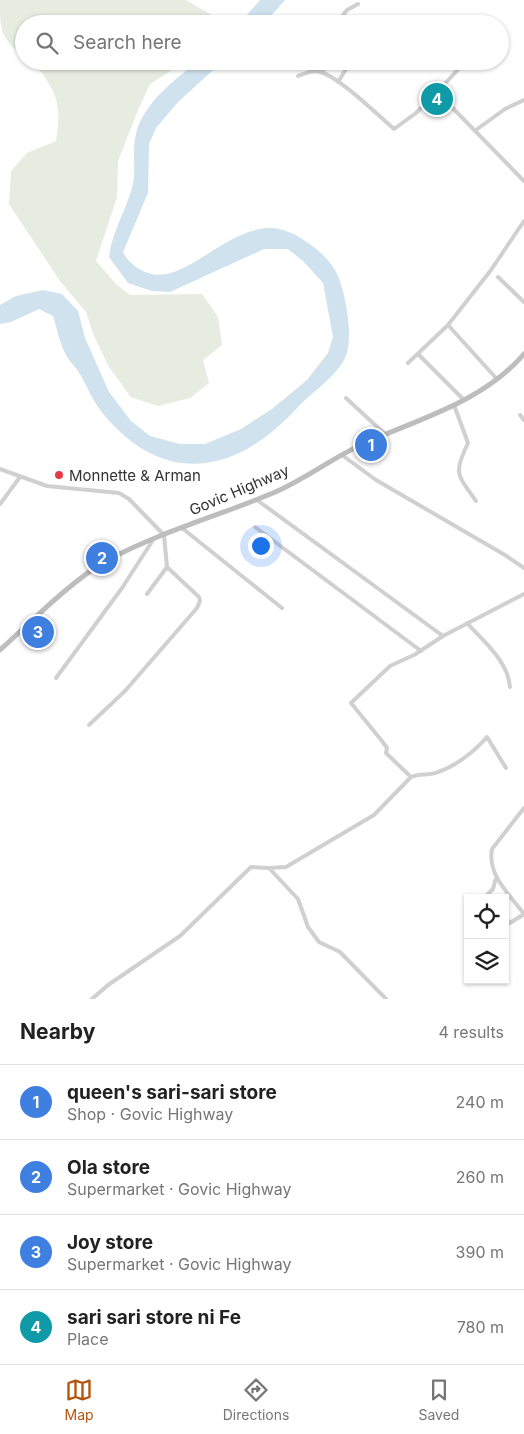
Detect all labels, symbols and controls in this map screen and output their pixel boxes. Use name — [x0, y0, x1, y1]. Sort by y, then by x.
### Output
search box — [15, 15, 509, 70]
icon: search — [33, 29, 61, 57]
text: Search here — [73, 31, 182, 54]
pin: 4 — [421, 80, 453, 118]
pin: 1 — [355, 426, 387, 464]
street label: Govic Highway — [186, 460, 292, 520]
place label: Monnette & Arman — [69, 466, 201, 485]
marker: Monnette & Arman — [53, 469, 65, 481]
your location — [248, 533, 274, 559]
pin: 2 — [86, 539, 118, 577]
pin: 3 — [22, 613, 54, 651]
map controls — [464, 894, 509, 984]
button: locate — [464, 894, 509, 939]
button: layers — [464, 939, 509, 984]
text: Nearby — [20, 1019, 95, 1044]
text: 4 results — [439, 1022, 504, 1042]
text: queen's sari-sari store — [67, 1081, 277, 1104]
text: 1 — [33, 1092, 39, 1112]
text: 240 m — [456, 1092, 504, 1112]
text: Shop · Govic Highway — [67, 1104, 233, 1124]
text: Ola store — [67, 1156, 150, 1179]
text: 2 — [31, 1167, 41, 1187]
text: 260 m — [456, 1167, 504, 1187]
text: Supermarket · Govic Highway — [67, 1179, 292, 1199]
text: Joy store — [67, 1231, 153, 1254]
text: 3 — [31, 1242, 41, 1262]
text: 390 m — [456, 1242, 504, 1262]
text: Supermarket · Govic Highway — [67, 1254, 292, 1274]
text: sari sari store ni Fe — [67, 1306, 241, 1329]
text: 4 — [31, 1317, 41, 1337]
text: 780 m — [457, 1317, 504, 1337]
text: Place — [67, 1329, 109, 1349]
tab: Map — [65, 1376, 94, 1423]
tab: Directions — [223, 1376, 289, 1423]
tab: Saved — [418, 1376, 459, 1423]

